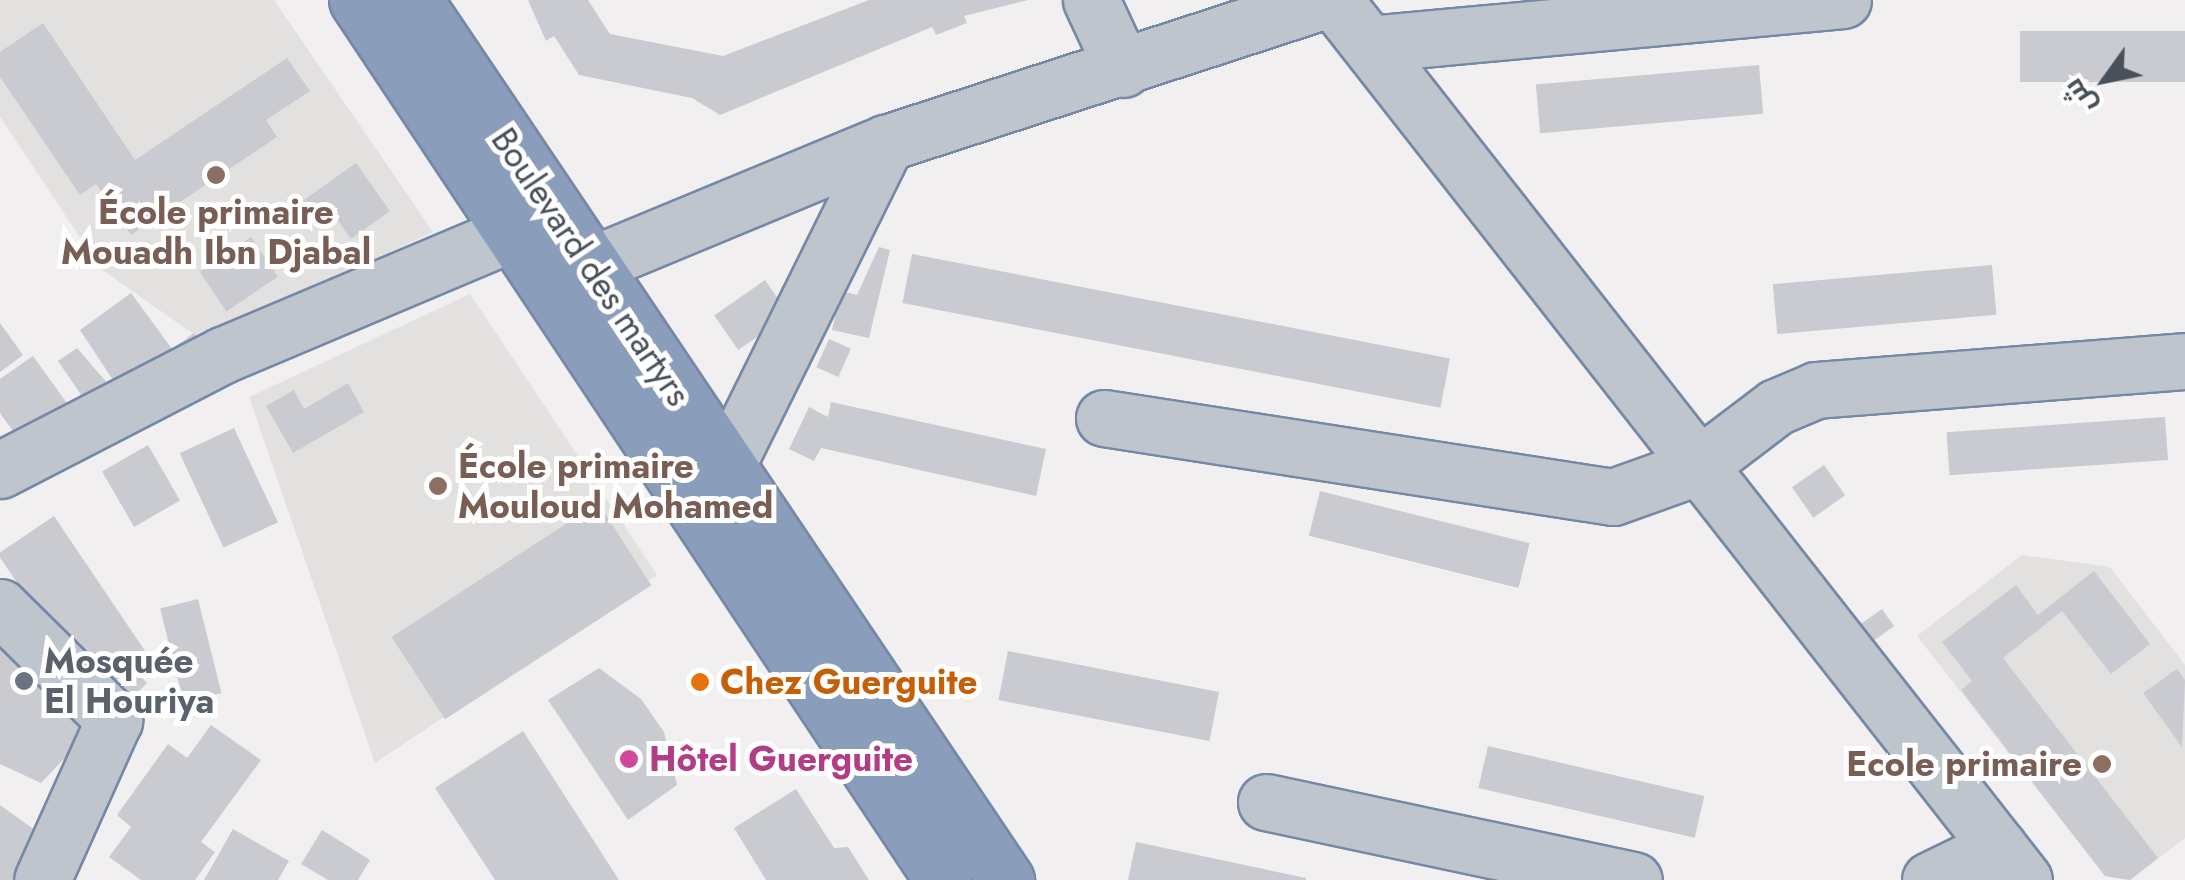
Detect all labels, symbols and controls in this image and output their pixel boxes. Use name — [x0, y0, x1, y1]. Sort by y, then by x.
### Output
north arrow — [2055, 30, 2155, 130]
text: ش — [2052, 70, 2106, 123]
street label: Boulevard des martyrs — [482, 120, 700, 414]
marker: École primaire Mouadh Ibn Djabal — [205, 164, 227, 186]
place label: École primaire Mouadh Ibn Djabal — [61, 191, 371, 273]
place label: École primaire Mouloud Mohamed — [458, 445, 773, 527]
marker: École primaire Mouloud Mohamed — [427, 475, 449, 497]
place label: Mosquée El Houriya — [44, 640, 214, 722]
place label: Chez Guerguite — [720, 661, 978, 703]
marker: Mosquée El Houriya — [13, 670, 35, 692]
marker: Chez Guerguite — [689, 671, 711, 693]
place label: Hôtel Guerguite — [649, 738, 913, 780]
place label: Ecole primaire — [1846, 743, 2082, 785]
marker: Hôtel Guerguite — [618, 748, 640, 770]
marker: Ecole primaire — [2091, 753, 2113, 775]

